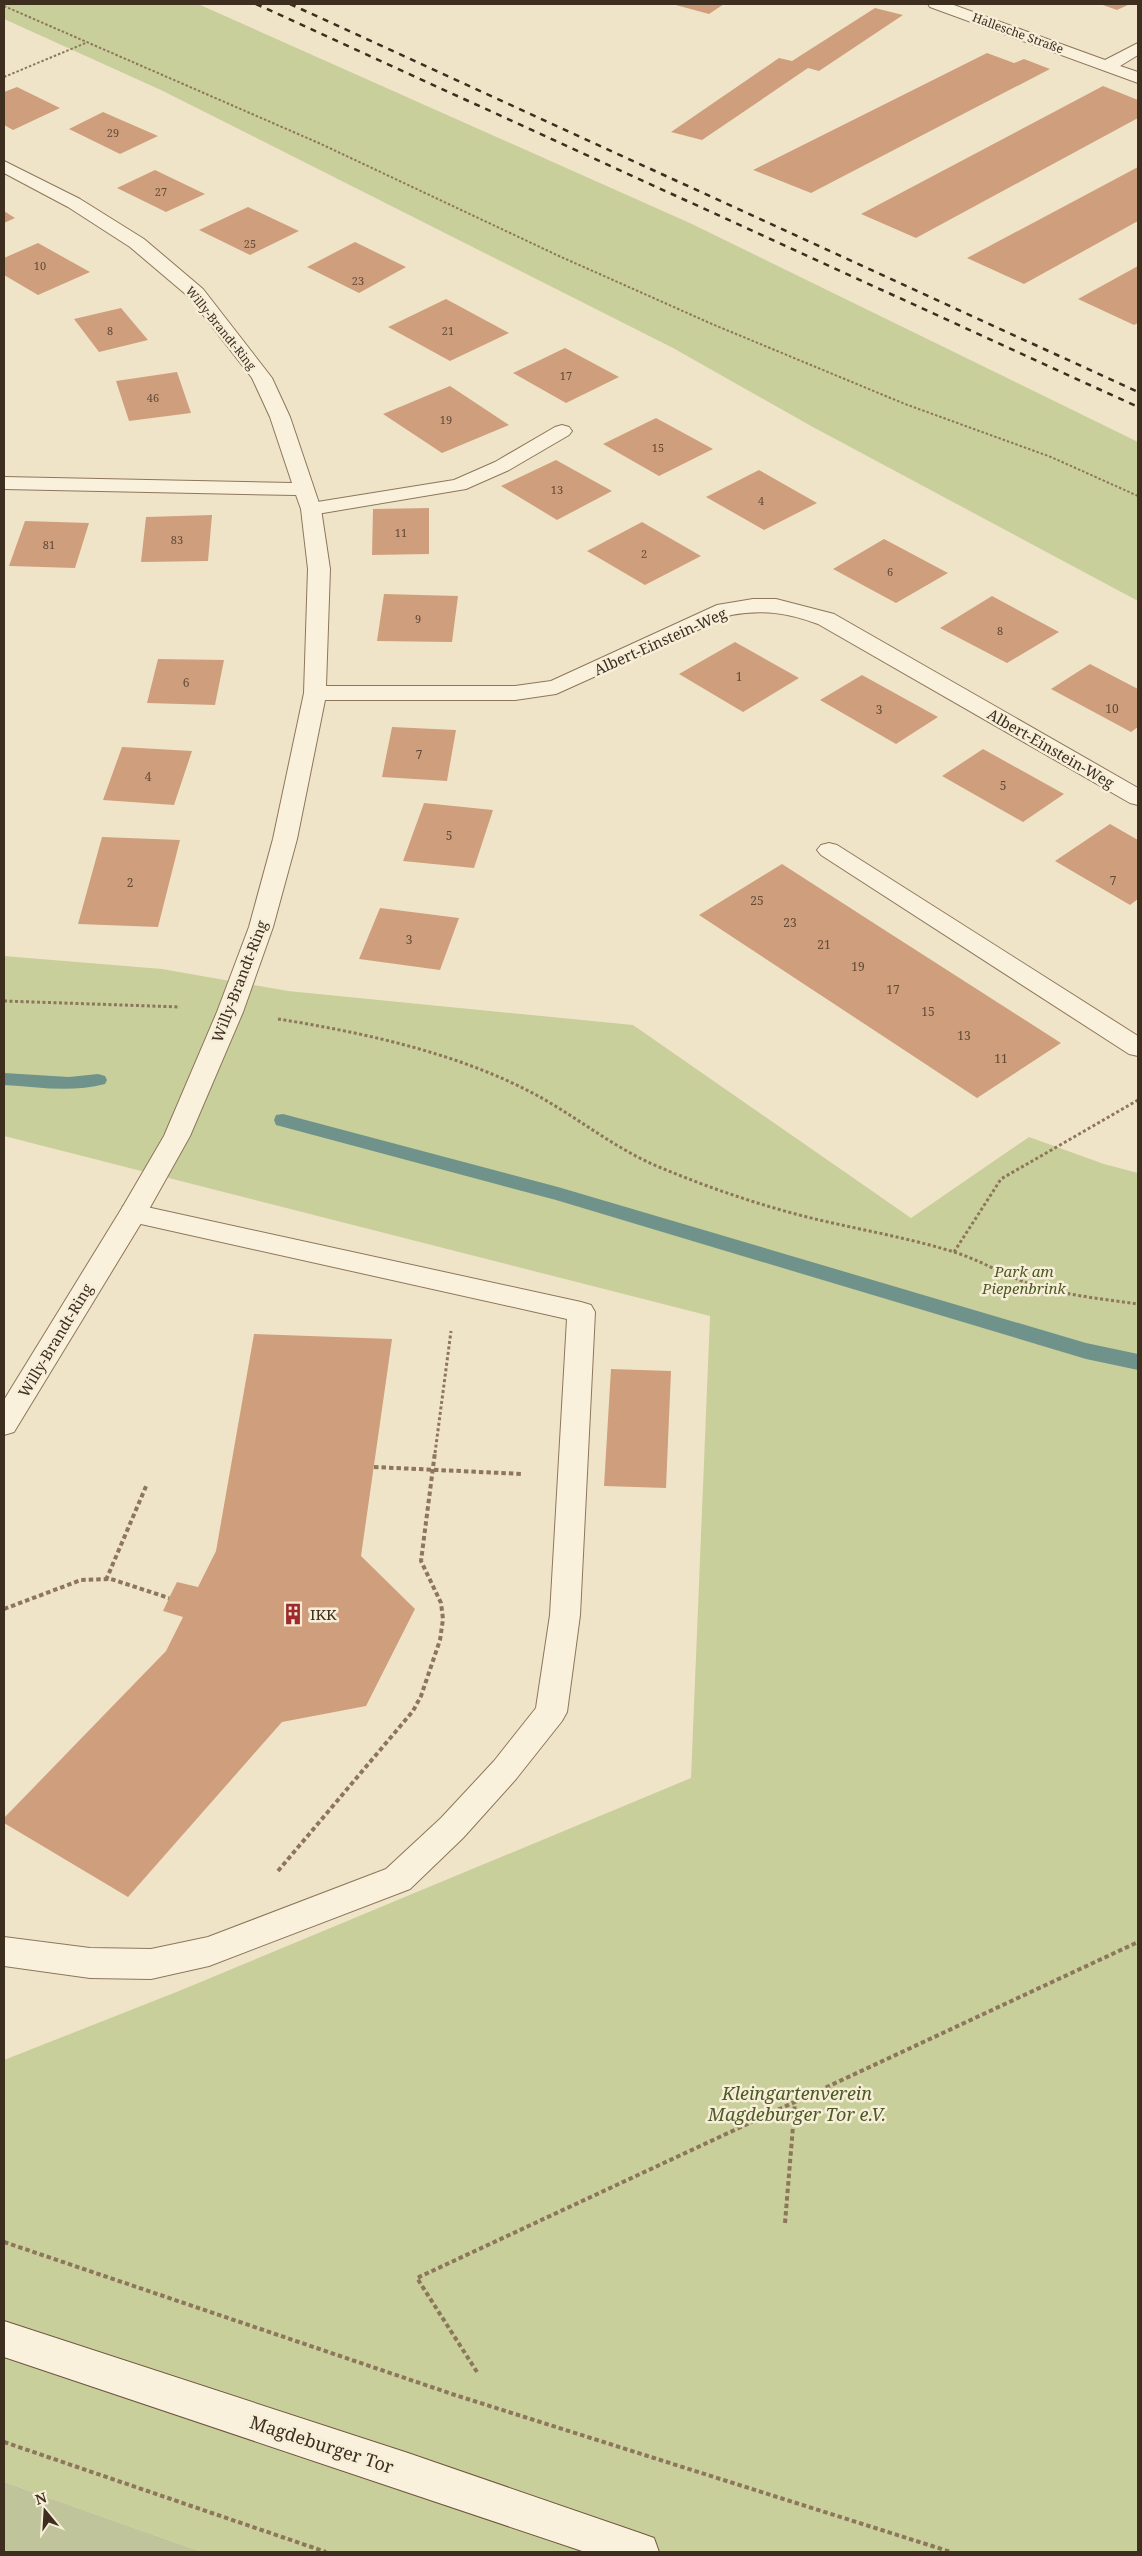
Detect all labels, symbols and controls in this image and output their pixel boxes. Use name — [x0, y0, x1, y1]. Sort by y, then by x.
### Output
street label: Hallesche Straße — [970, 9, 1066, 57]
house number: 29 — [107, 125, 119, 140]
house number: 27 — [155, 184, 167, 199]
house number: 25 — [244, 236, 256, 251]
house number: 10 — [34, 258, 46, 273]
house number: 23 — [352, 273, 364, 288]
street label: Willy-Brandt-Ring — [182, 283, 260, 374]
house number: 8 — [107, 323, 113, 338]
house number: 21 — [442, 323, 454, 338]
house number: 17 — [560, 368, 572, 383]
house number: 46 — [147, 390, 159, 405]
house number: 19 — [440, 412, 452, 427]
house number: 15 — [652, 440, 664, 455]
house number: 13 — [551, 482, 563, 497]
house number: 4 — [758, 493, 764, 508]
house number: 11 — [395, 525, 407, 540]
house number: 83 — [171, 532, 183, 547]
house number: 81 — [43, 537, 55, 552]
house number: 2 — [641, 546, 647, 561]
house number: 6 — [887, 564, 893, 579]
street label: Albert-Einstein-Weg — [590, 603, 730, 679]
house number: 9 — [415, 611, 421, 626]
house number: 8 — [997, 623, 1003, 638]
house number: 1 — [736, 668, 742, 685]
house number: 6 — [183, 674, 190, 691]
house number: 10 — [1105, 700, 1119, 717]
house number: 3 — [876, 701, 883, 718]
street label: Albert-Einstein-Weg — [984, 703, 1118, 793]
house number: 7 — [416, 746, 423, 763]
house number: 4 — [145, 768, 152, 785]
house number: 5 — [1000, 777, 1006, 794]
house number: 5 — [446, 827, 452, 844]
house number: 7 — [1110, 872, 1117, 889]
house number: 2 — [127, 874, 133, 891]
house number: 25 — [750, 892, 764, 909]
house number: 23 — [783, 914, 797, 931]
street label: Willy-Brandt-Ring — [207, 917, 271, 1045]
house number: 3 — [406, 931, 413, 948]
house number: 21 — [817, 936, 831, 953]
house number: 19 — [851, 958, 865, 975]
house number: 17 — [886, 981, 900, 998]
house number: 15 — [921, 1003, 935, 1020]
house number: 13 — [957, 1027, 971, 1044]
house number: 11 — [994, 1050, 1008, 1067]
park label: Park am Piepenbrink — [981, 1261, 1066, 1298]
street label: Willy-Brandt-Ring — [13, 1279, 97, 1401]
building icon: IKK — [280, 1601, 306, 1627]
place label: IKK — [310, 1604, 337, 1624]
park label: Kleingartenverein Magdeburger Tor e.V. — [707, 2081, 886, 2126]
street label: Magdeburger Tor — [247, 2409, 397, 2479]
north arrow — [20, 2486, 70, 2536]
text: N — [33, 2487, 49, 2509]

